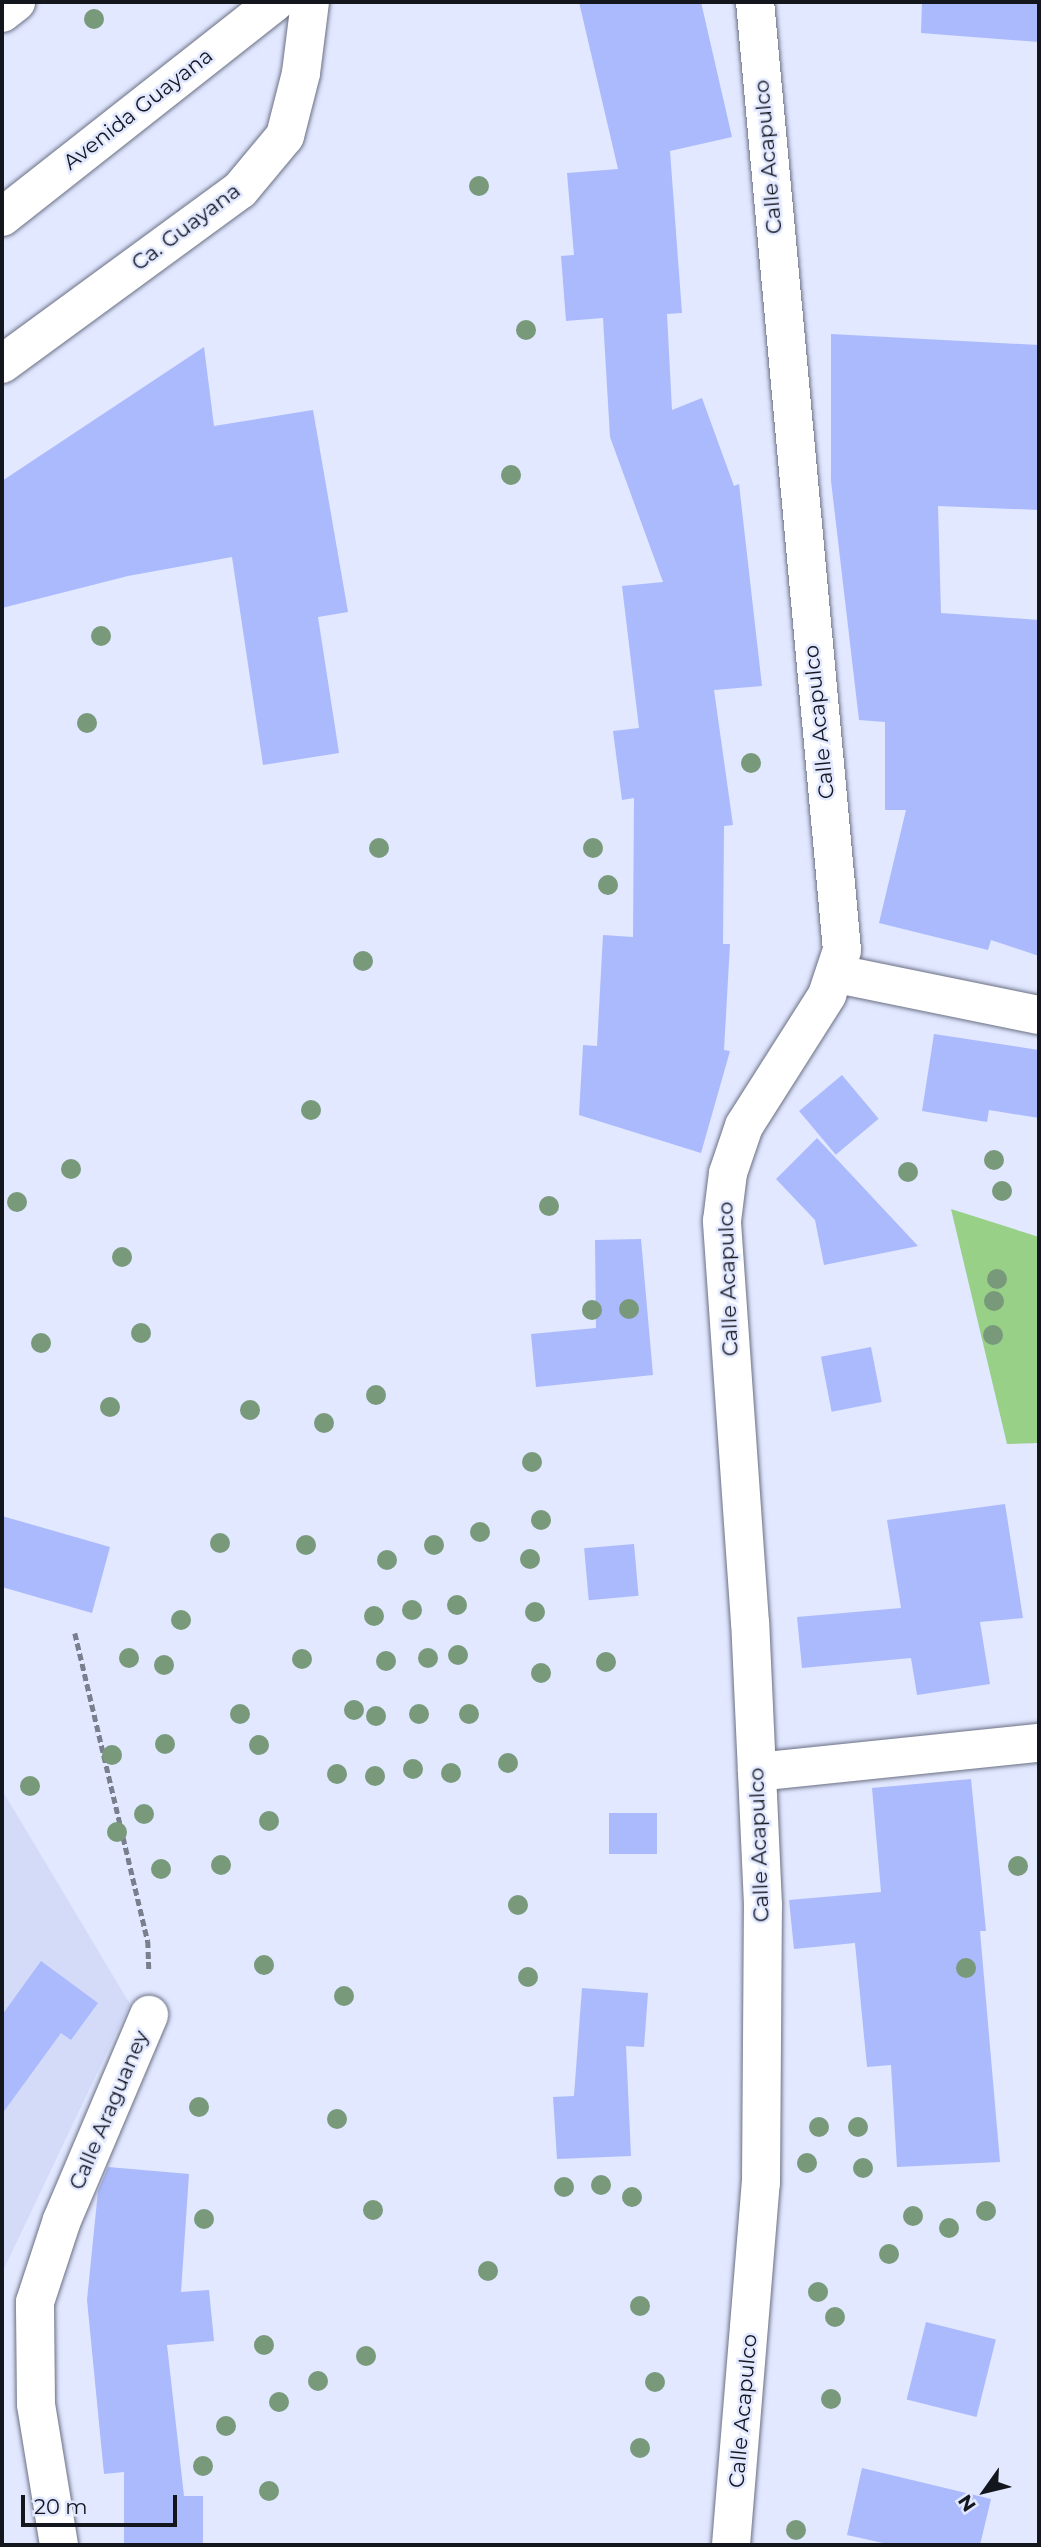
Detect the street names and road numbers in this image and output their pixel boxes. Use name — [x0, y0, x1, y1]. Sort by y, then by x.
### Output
street label: Avenida Guayana — [58, 43, 218, 175]
street label: Calle Acapulco — [749, 79, 787, 235]
street label: Ca. Guayana — [127, 178, 245, 276]
street label: Calle Acapulco — [798, 644, 840, 800]
street label: Calle Acapulco — [713, 1201, 743, 1357]
street label: Calle Acapulco — [744, 1767, 774, 1923]
street label: Calle Araguaney — [64, 2027, 154, 2193]
street label: Calle Acapulco — [724, 2333, 762, 2489]

